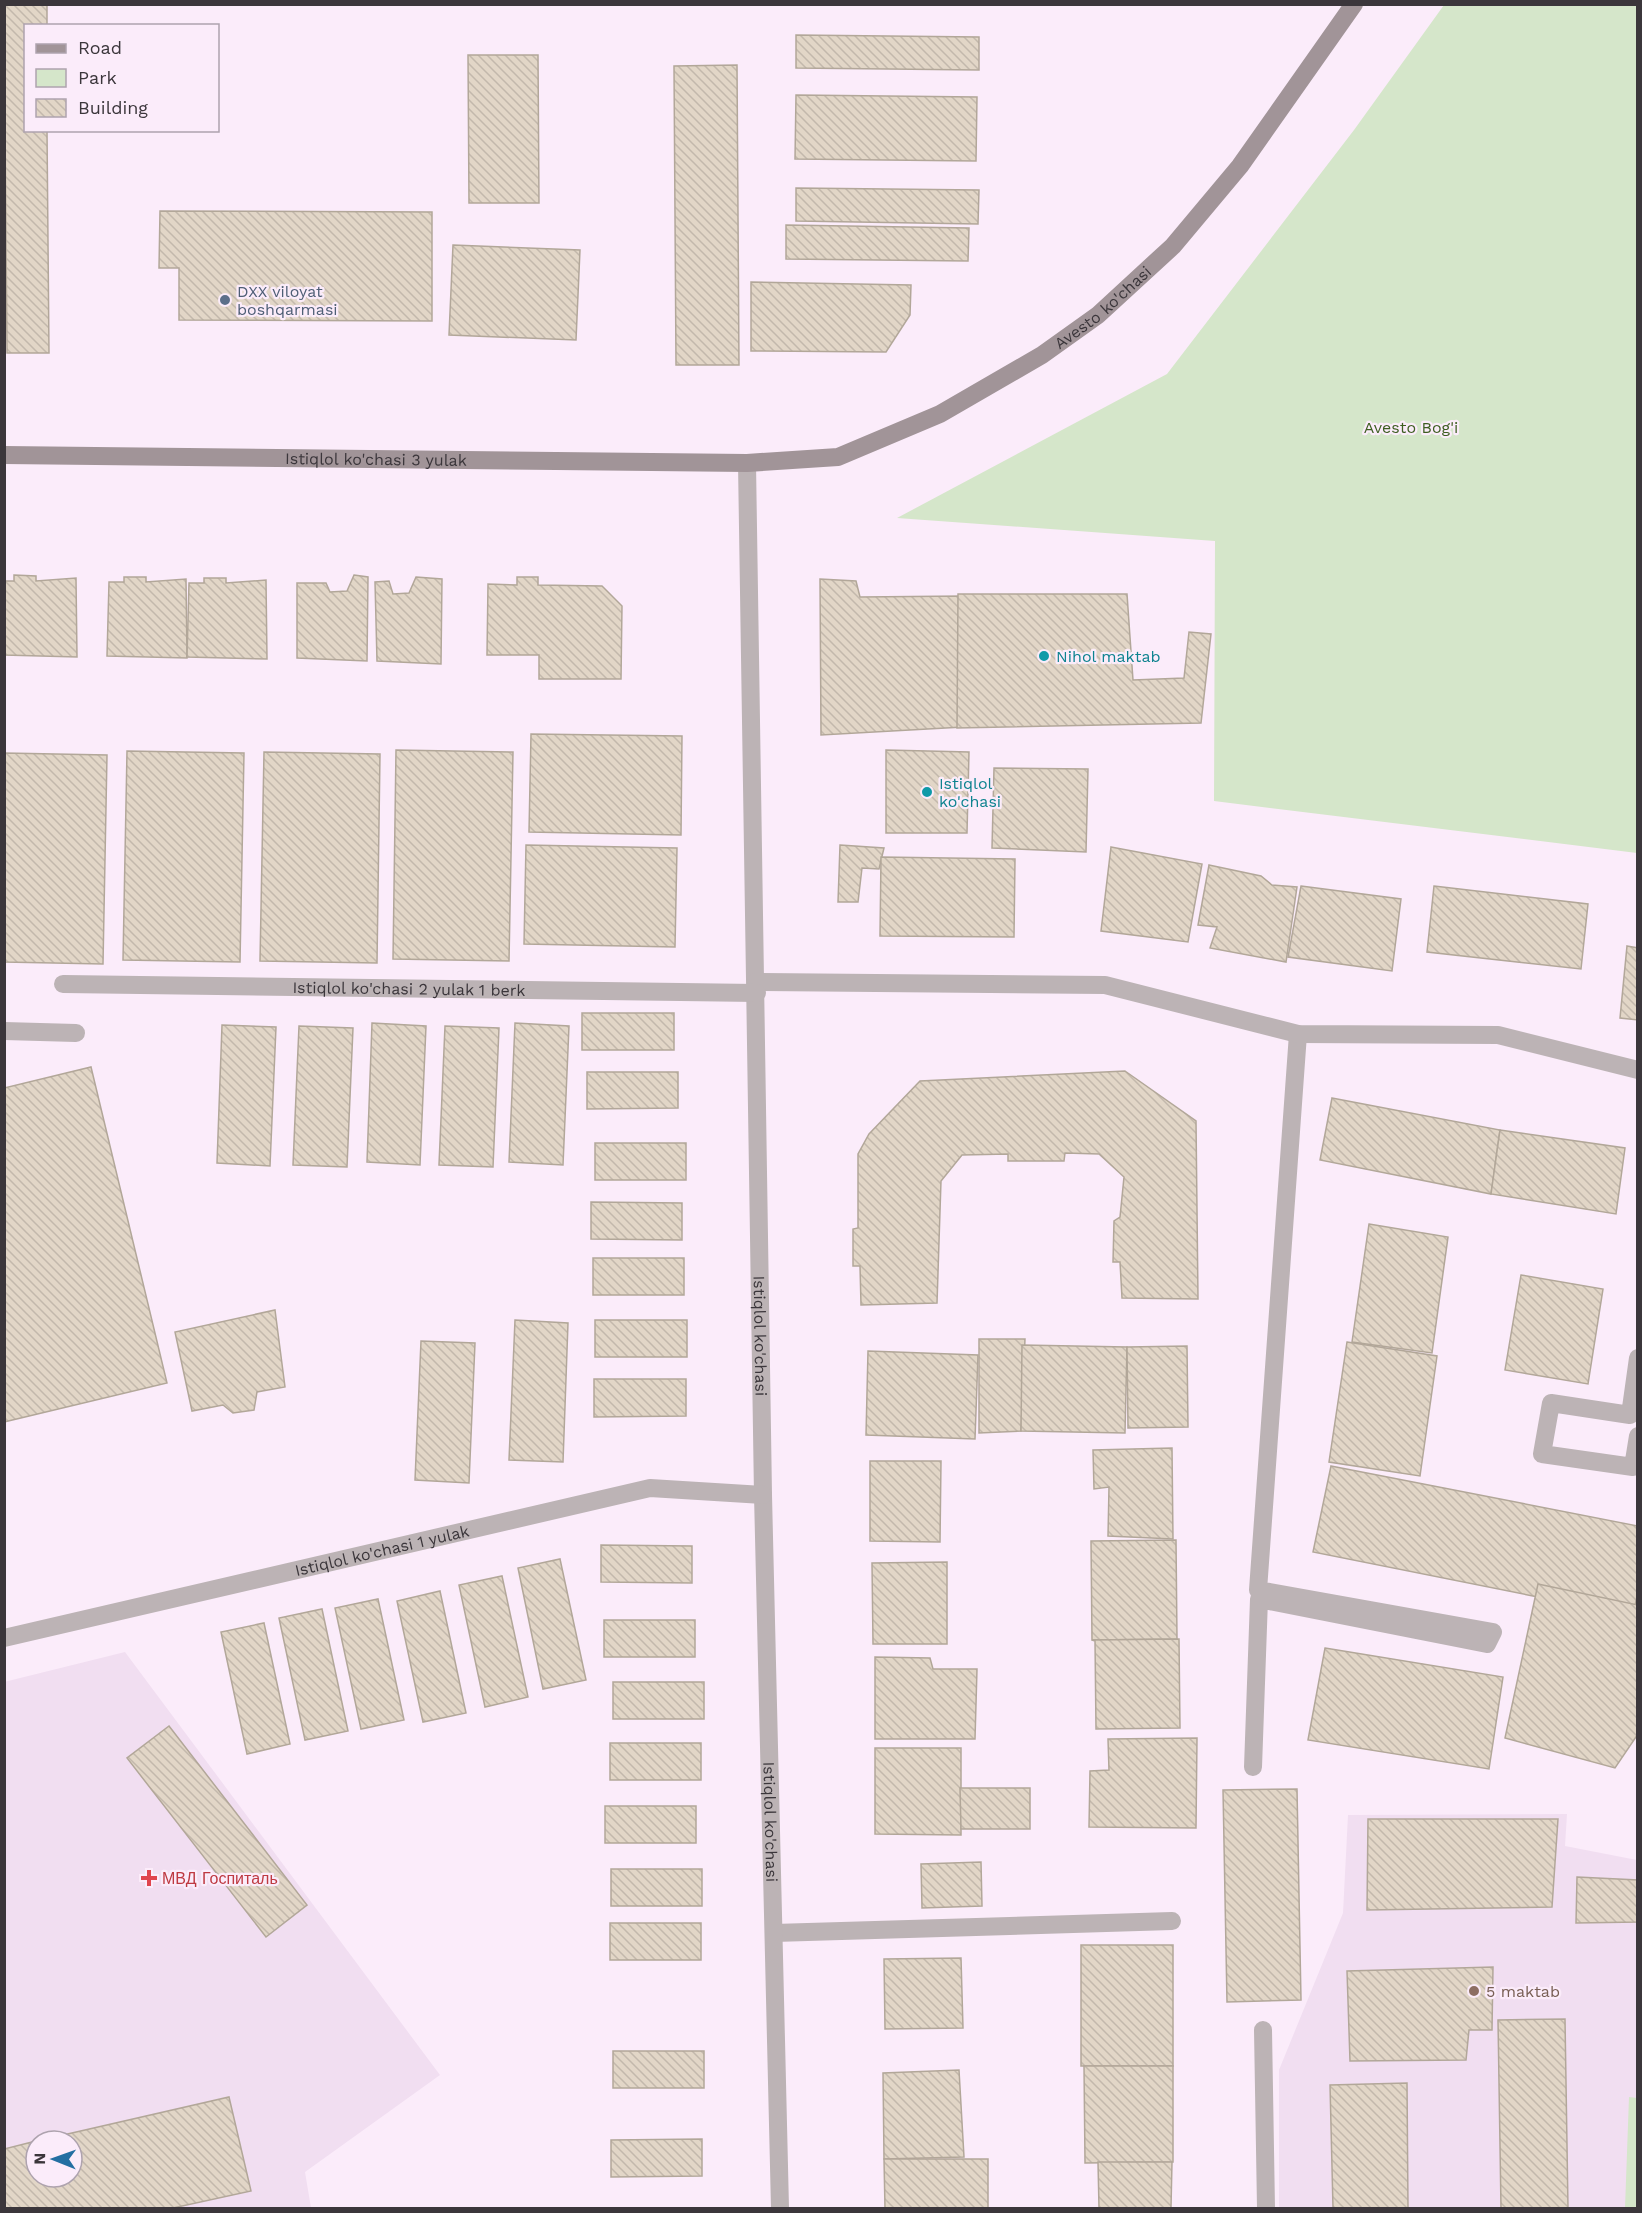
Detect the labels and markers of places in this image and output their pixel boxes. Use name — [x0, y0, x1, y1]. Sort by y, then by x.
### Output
place label: DXX viloyat boshqarmasi — [237, 282, 338, 319]
marker: DXX viloyat boshqarmasi — [218, 293, 232, 307]
place label: Nihol maktab — [1056, 647, 1160, 666]
marker: Nihol maktab — [1037, 649, 1051, 663]
place label: Istiqlol ko'chasi — [939, 774, 1001, 811]
marker: Istiqlol ko'chasi — [920, 785, 934, 799]
marker: МВД Госпиталь — [140, 1869, 158, 1887]
place label: МВД Госпиталь — [162, 1869, 278, 1888]
place label: 5 maktab — [1486, 1982, 1560, 2001]
marker: 5 maktab — [1467, 1984, 1481, 1998]

